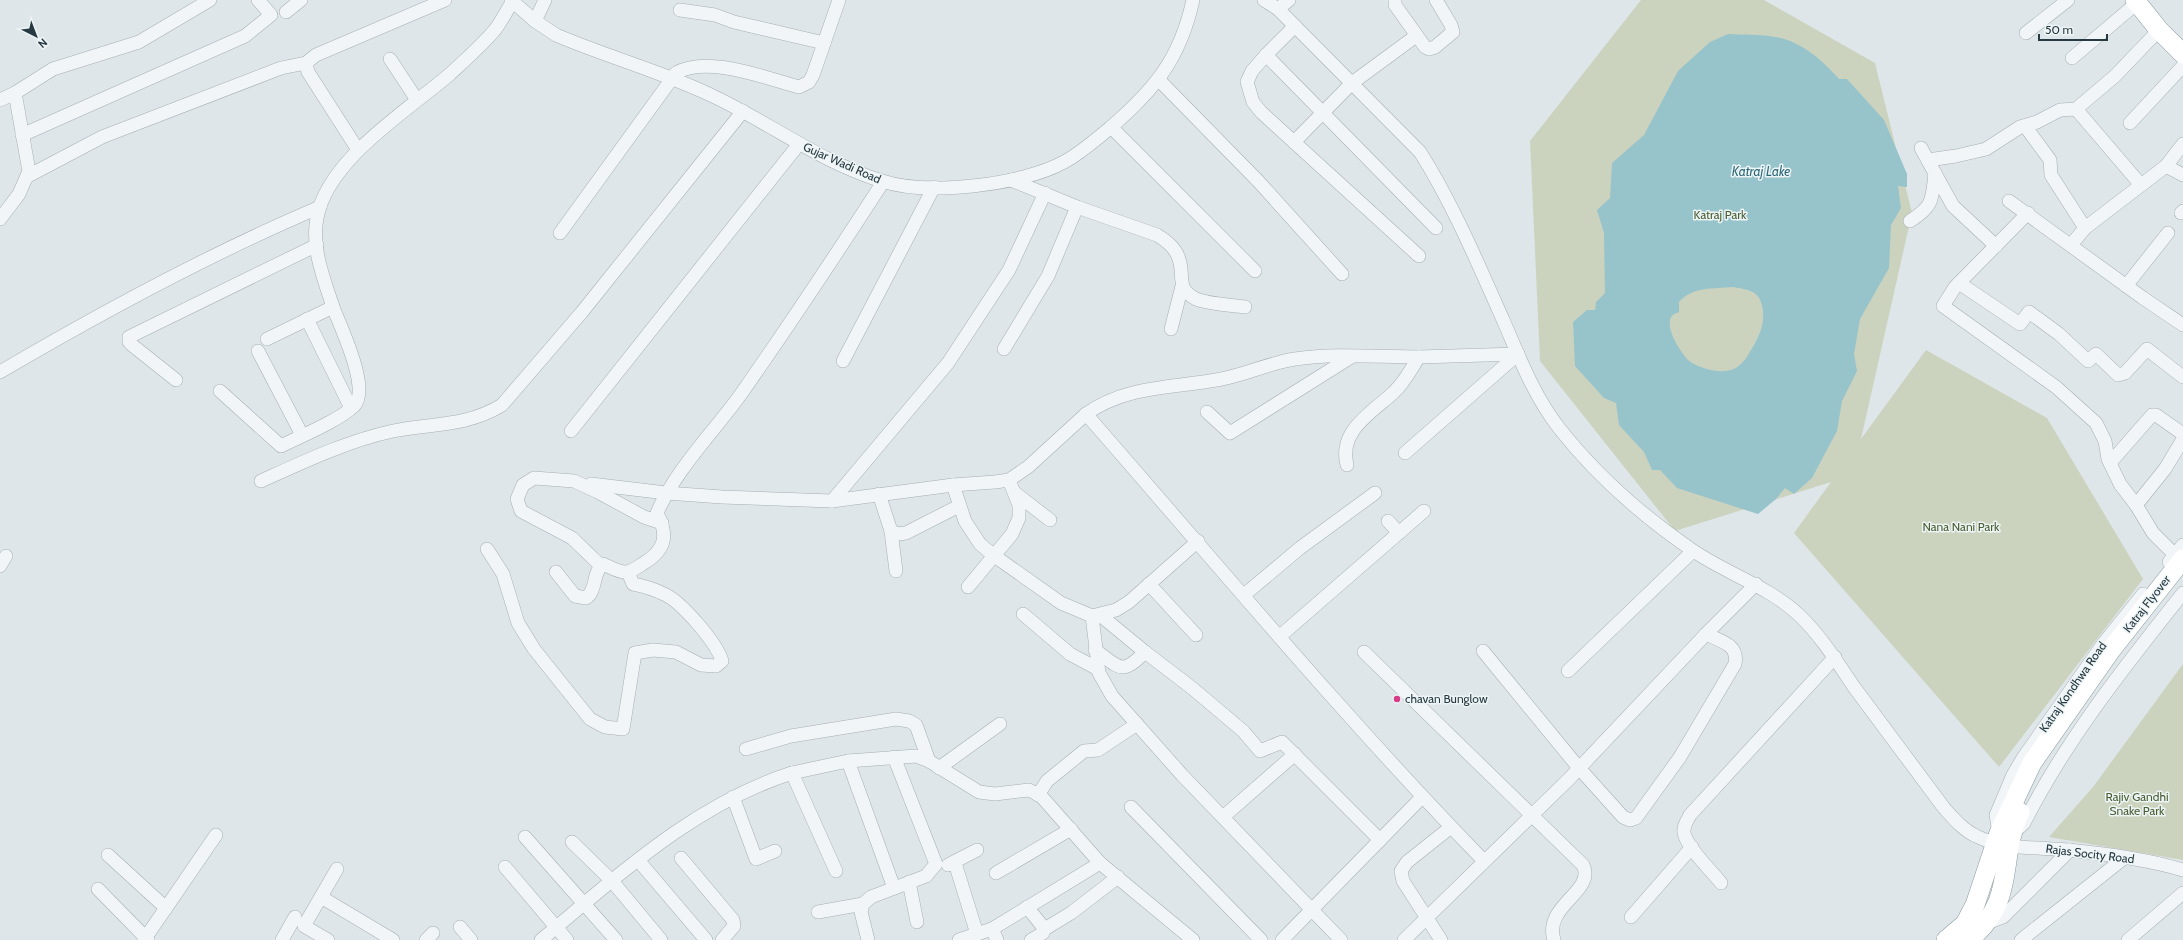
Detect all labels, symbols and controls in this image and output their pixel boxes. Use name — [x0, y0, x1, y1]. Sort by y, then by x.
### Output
north arrow — [16, 16, 56, 56]
scale bar — [2039, 16, 2107, 42]
text: 50 m — [2045, 22, 2073, 37]
text: N — [35, 36, 50, 51]
street label: Gujar Wadi Road — [801, 139, 883, 186]
water label: Katraj Lake — [1732, 163, 1790, 180]
park label: Katraj Park — [1694, 207, 1747, 222]
park label: Nana Nani Park — [1923, 519, 2000, 534]
street label: Katraj Flyover — [2120, 572, 2174, 635]
street label: Katraj Kondhwa Road — [2036, 639, 2109, 735]
place label: chavan Bunglow — [1405, 691, 1488, 706]
marker: chavan Bunglow — [1392, 694, 1402, 704]
park label: Rajiv Gandhi Snake Park — [2106, 789, 2168, 818]
street label: Rajas Socity Road — [2045, 841, 2135, 866]

